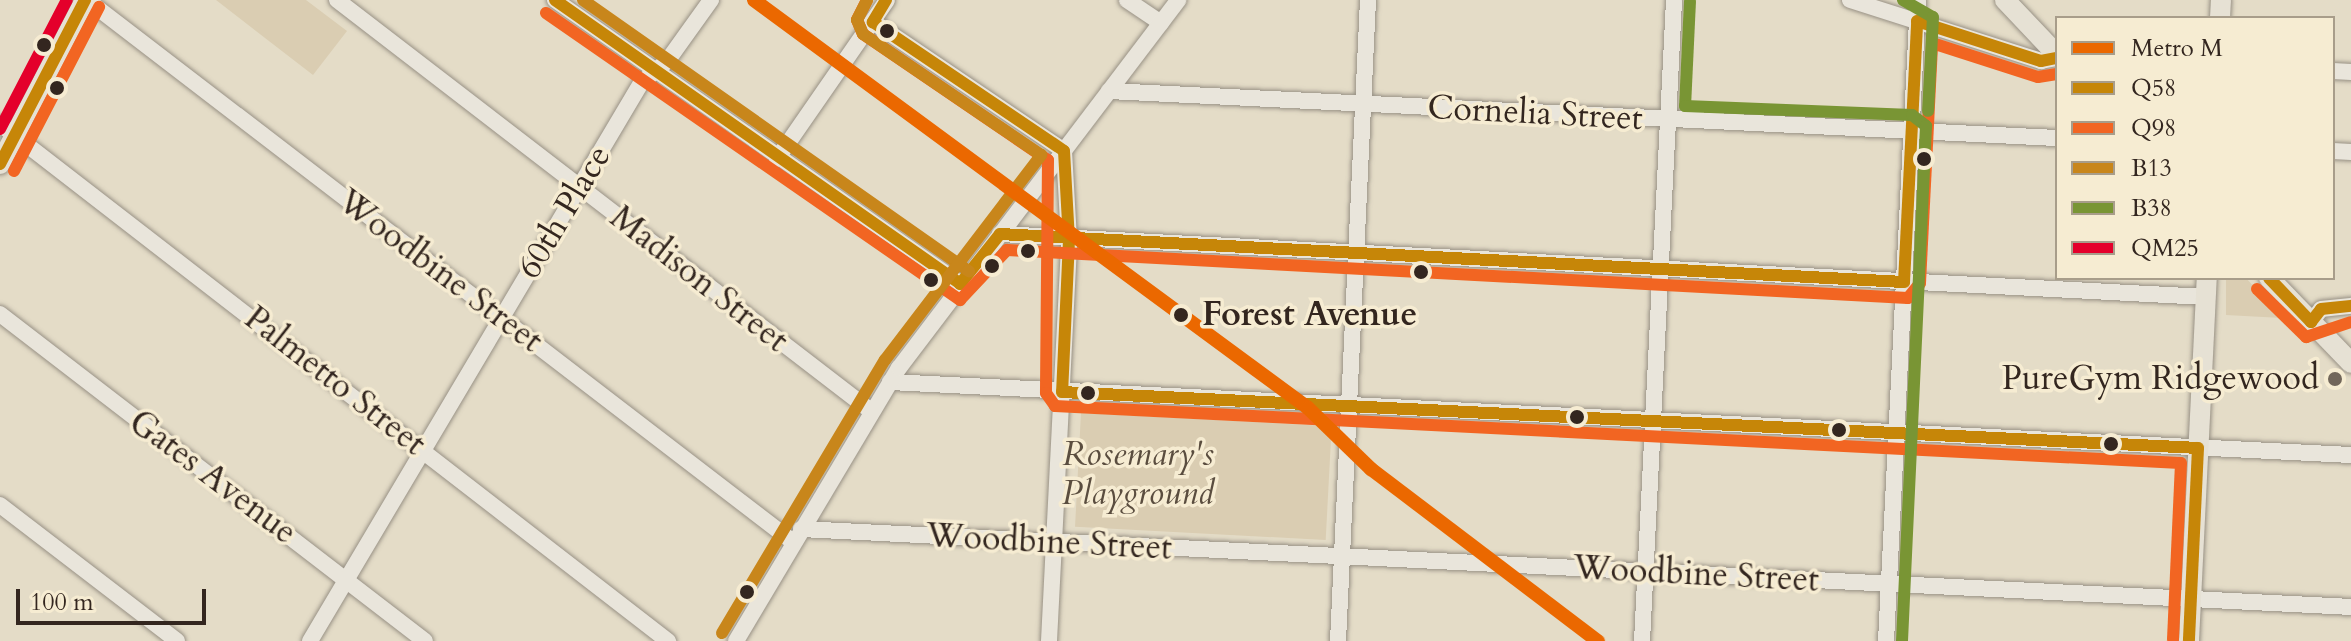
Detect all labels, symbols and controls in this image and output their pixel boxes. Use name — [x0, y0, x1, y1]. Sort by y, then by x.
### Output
legend — [2055, 16, 2335, 280]
unlabelled marker — [879, 23, 895, 39]
text: Metro M — [2131, 32, 2223, 65]
unlabelled marker — [36, 37, 52, 53]
text: Q58 — [2131, 72, 2176, 105]
unlabelled marker — [49, 80, 65, 96]
street label: Cornelia Street — [1426, 87, 1644, 139]
text: Q98 — [2131, 112, 2176, 145]
street label: 60th Place — [508, 138, 620, 286]
unlabelled marker — [1916, 151, 1932, 167]
text: B13 — [2131, 152, 2172, 185]
street label: Woodbine Street — [330, 181, 550, 361]
text: B38 — [2131, 192, 2172, 225]
street label: Madison Street — [602, 197, 796, 361]
text: QM25 — [2131, 232, 2199, 265]
unlabelled marker — [1020, 243, 1036, 259]
unlabelled marker — [984, 258, 1000, 274]
unlabelled marker — [1413, 264, 1429, 280]
unlabelled marker — [923, 272, 939, 288]
place label: Forest Avenue — [1202, 295, 1417, 335]
street label: Palmetto Street — [236, 298, 434, 464]
marker: Forest Avenue — [1167, 301, 1195, 329]
place label: PureGym Ridgewood — [2002, 359, 2319, 399]
marker: PureGym Ridgewood — [2326, 370, 2344, 388]
unlabelled marker — [1080, 385, 1096, 401]
street label: Gates Avenue — [121, 401, 305, 553]
unlabelled marker — [1569, 409, 1585, 425]
unlabelled marker — [1831, 422, 1847, 438]
park label: Rosemary's Playground — [1062, 434, 1214, 514]
unlabelled marker — [2103, 436, 2119, 452]
street label: Woodbine Street — [925, 515, 1173, 569]
street label: Woodbine Street — [1572, 547, 1820, 601]
scale bar — [20, 573, 210, 623]
unlabelled marker — [739, 584, 755, 600]
text: 100 m — [30, 586, 94, 619]

